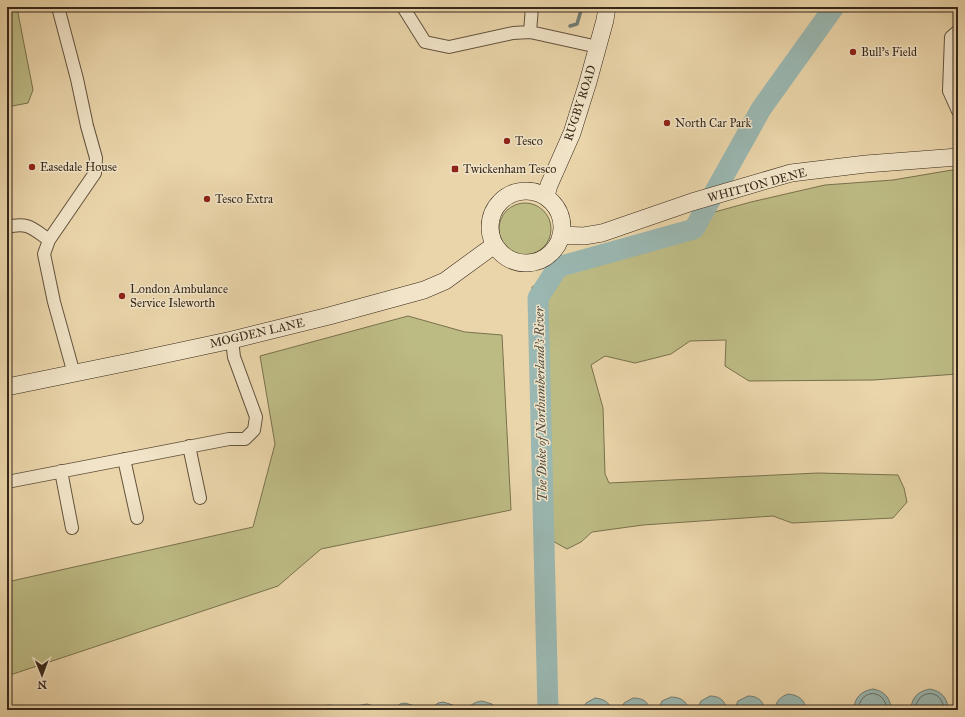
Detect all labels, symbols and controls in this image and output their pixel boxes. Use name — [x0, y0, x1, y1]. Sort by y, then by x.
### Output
place label: Bull's Field — [861, 45, 917, 59]
marker: Bull's Field — [848, 47, 858, 57]
street label: RUGBY ROAD — [561, 63, 599, 143]
place label: North Car Park — [675, 116, 752, 130]
marker: North Car Park — [662, 118, 672, 128]
place label: Tesco — [515, 134, 543, 148]
marker: Tesco — [502, 136, 512, 146]
place label: Easedale House — [40, 160, 117, 174]
marker: Easedale House — [27, 162, 37, 172]
place label: Twickenham Tesco — [463, 162, 556, 176]
marker: Twickenham Tesco — [450, 164, 460, 174]
street label: WHITTON DENE — [706, 165, 808, 205]
place label: Tesco Extra — [215, 192, 274, 206]
marker: Tesco Extra — [202, 194, 212, 204]
place label: London Ambulance Service Isleworth — [130, 282, 228, 310]
marker: London Ambulance Service Isleworth — [117, 291, 127, 301]
water label: The Duke of Northumberland's River — [531, 306, 551, 502]
street label: MOGDEN LANE — [208, 315, 306, 351]
north arrow — [22, 655, 62, 695]
text: N — [37, 678, 47, 691]

